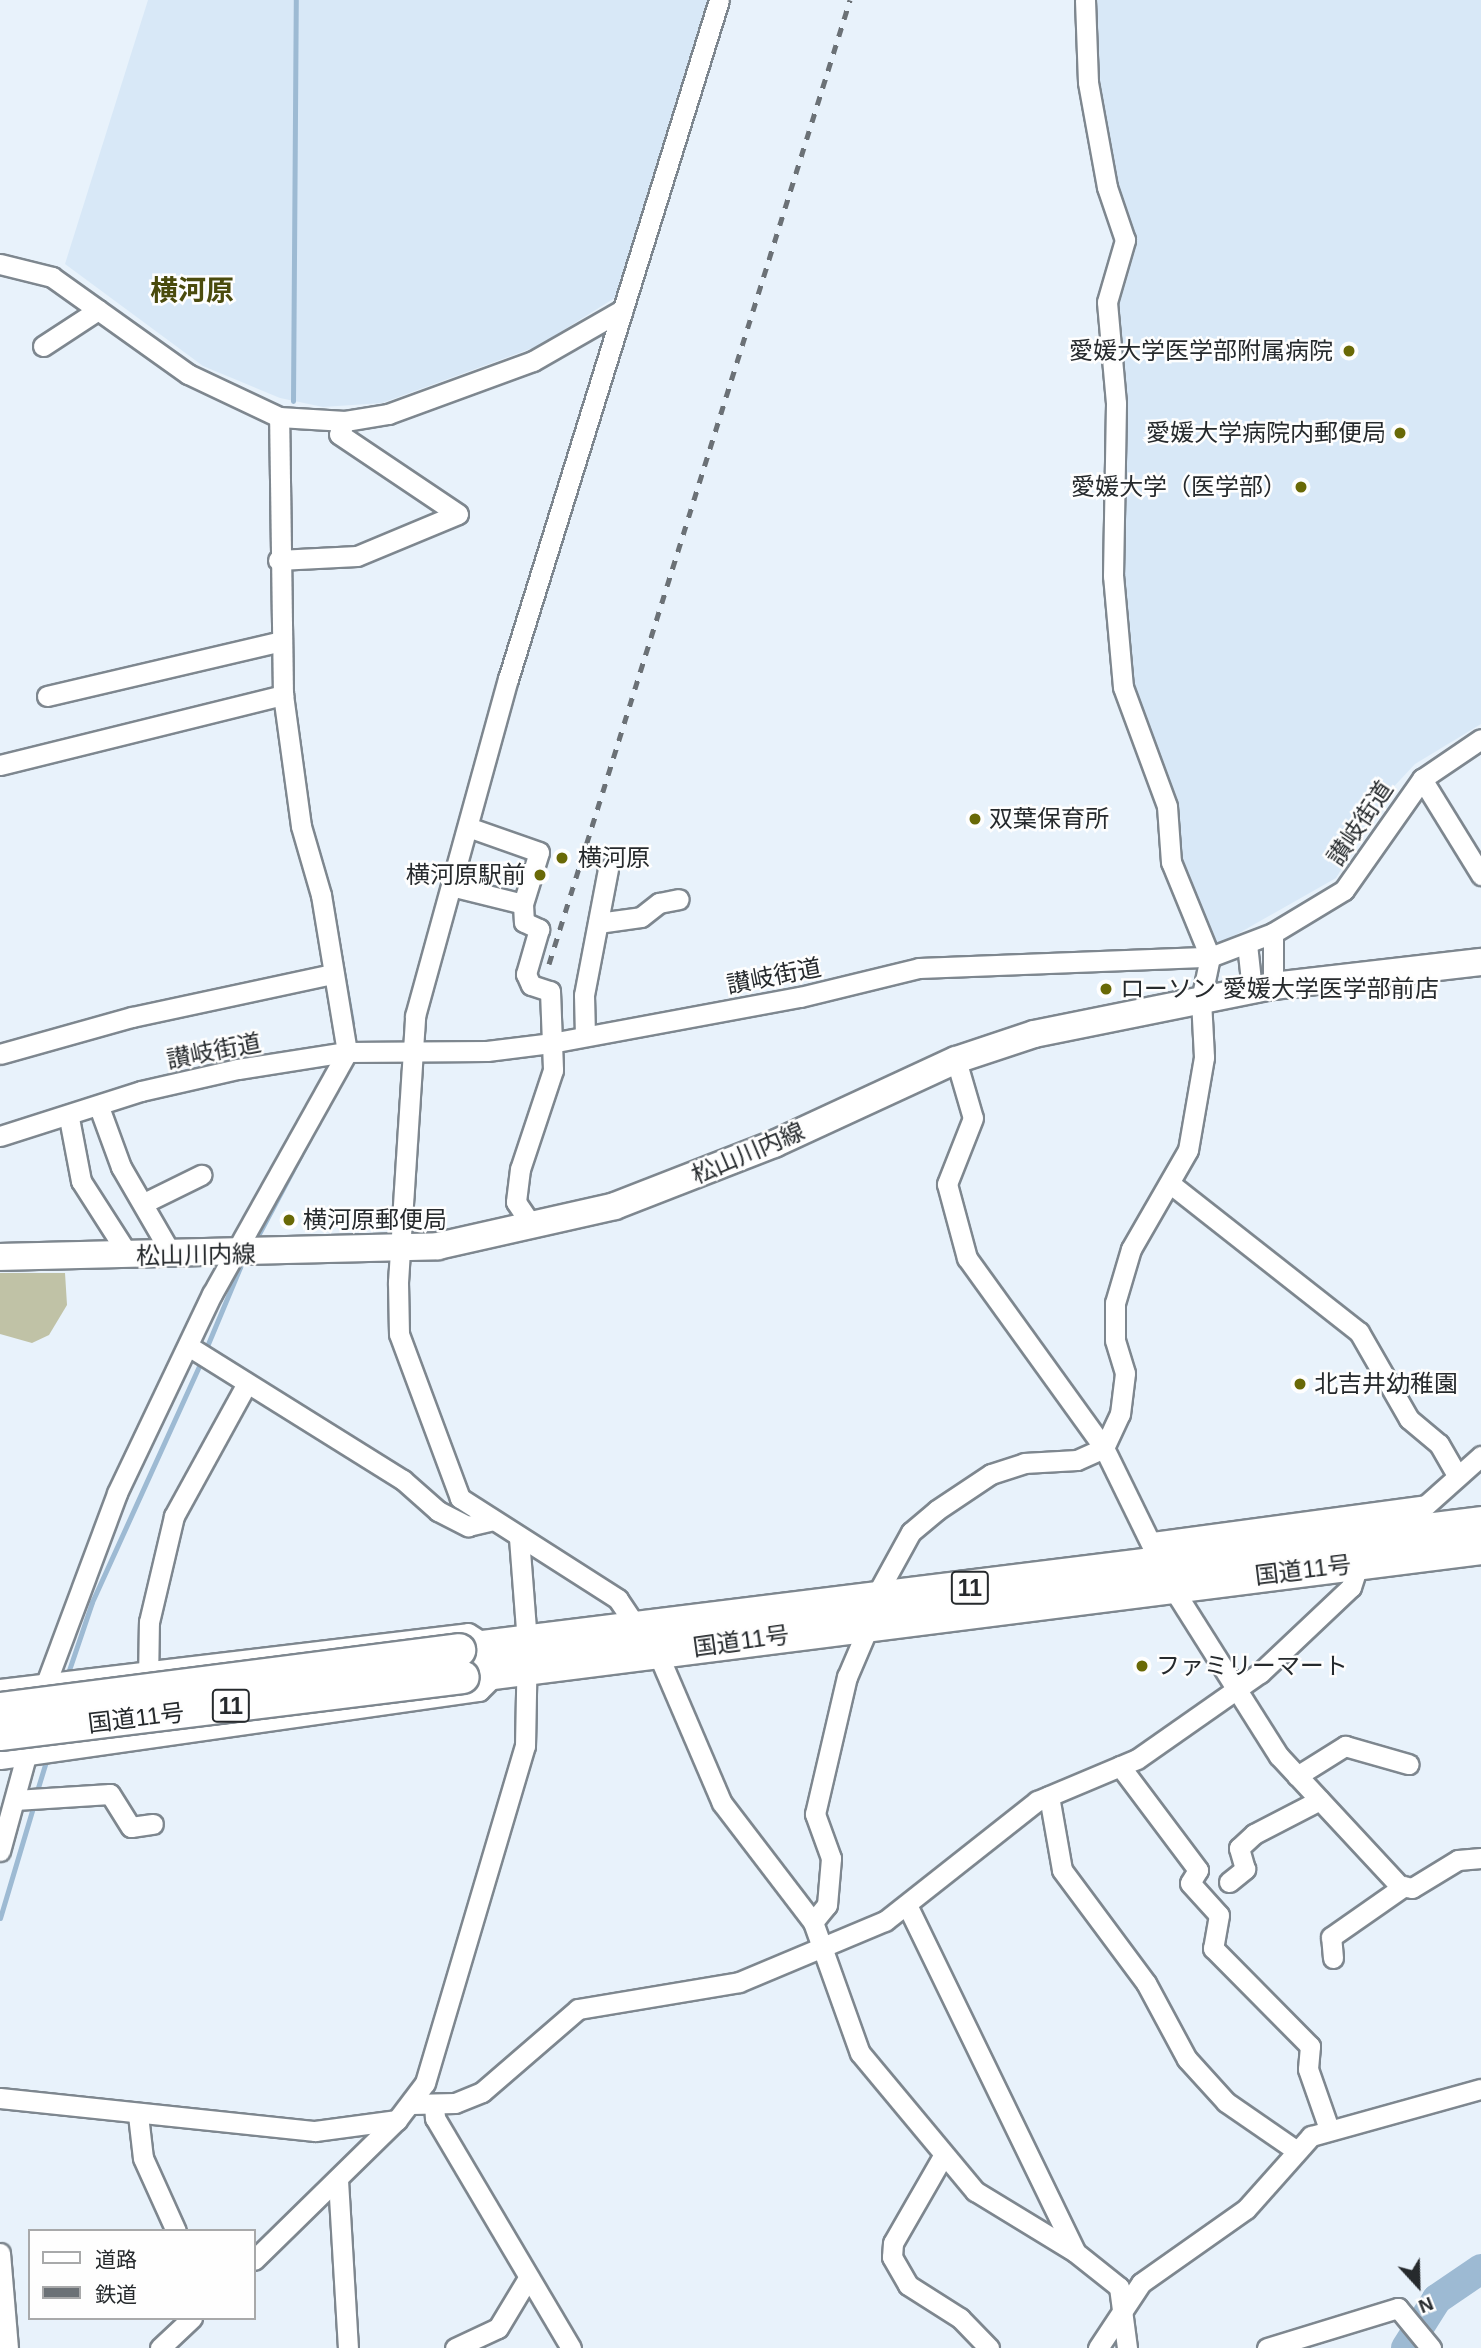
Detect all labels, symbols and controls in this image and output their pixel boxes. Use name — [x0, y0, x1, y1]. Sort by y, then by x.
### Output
district label: 横河原 — [150, 274, 234, 308]
place label: 愛媛大学医学部附属病院 — [1069, 337, 1333, 365]
marker: 愛媛大学医学部附属病院 — [1339, 341, 1359, 361]
place label: 愛媛大学病院内郵便局 — [1146, 419, 1386, 447]
marker: 愛媛大学病院内郵便局 — [1392, 425, 1408, 441]
place label: 愛媛大学（医学部） — [1071, 473, 1287, 501]
marker: 愛媛大学（医学部） — [1293, 479, 1309, 495]
street label: 讃岐街道 — [1321, 775, 1399, 871]
place label: 双葉保育所 — [989, 805, 1109, 833]
marker: 双葉保育所 — [967, 811, 983, 827]
place label: 横河原 — [578, 844, 650, 872]
marker: 横河原 — [552, 848, 572, 868]
place label: 横河原駅前 — [406, 861, 526, 889]
marker: 横河原駅前 — [532, 867, 548, 883]
street label: 讃岐街道 — [724, 953, 824, 999]
place label: ローソン 愛媛大学医学部前店 — [1120, 975, 1439, 1003]
marker: ローソン 愛媛大学医学部前店 — [1098, 981, 1114, 997]
street label: 讃岐街道 — [164, 1028, 264, 1074]
street label: 松山川内線 — [687, 1116, 809, 1190]
place label: 横河原郵便局 — [303, 1206, 447, 1234]
marker: 横河原郵便局 — [281, 1212, 297, 1228]
street label: 松山川内線 — [136, 1240, 256, 1270]
place label: 北吉井幼稚園 — [1314, 1370, 1458, 1398]
marker: 北吉井幼稚園 — [1292, 1376, 1308, 1392]
street label: 国道11号 — [1253, 1550, 1353, 1590]
road number: 11 — [951, 1568, 989, 1608]
street label: 国道11号 — [691, 1620, 791, 1662]
place label: ファミリーマート — [1156, 1652, 1348, 1680]
marker: ファミリーマート — [1134, 1658, 1150, 1674]
road number: 11 — [212, 1686, 250, 1726]
street label: 国道11号 — [86, 1698, 186, 1738]
legend — [28, 2229, 256, 2320]
text: 道路 — [95, 2248, 137, 2271]
north arrow — [1383, 2250, 1453, 2320]
text: 鉄道 — [95, 2283, 137, 2306]
text: N — [1416, 2293, 1436, 2317]

